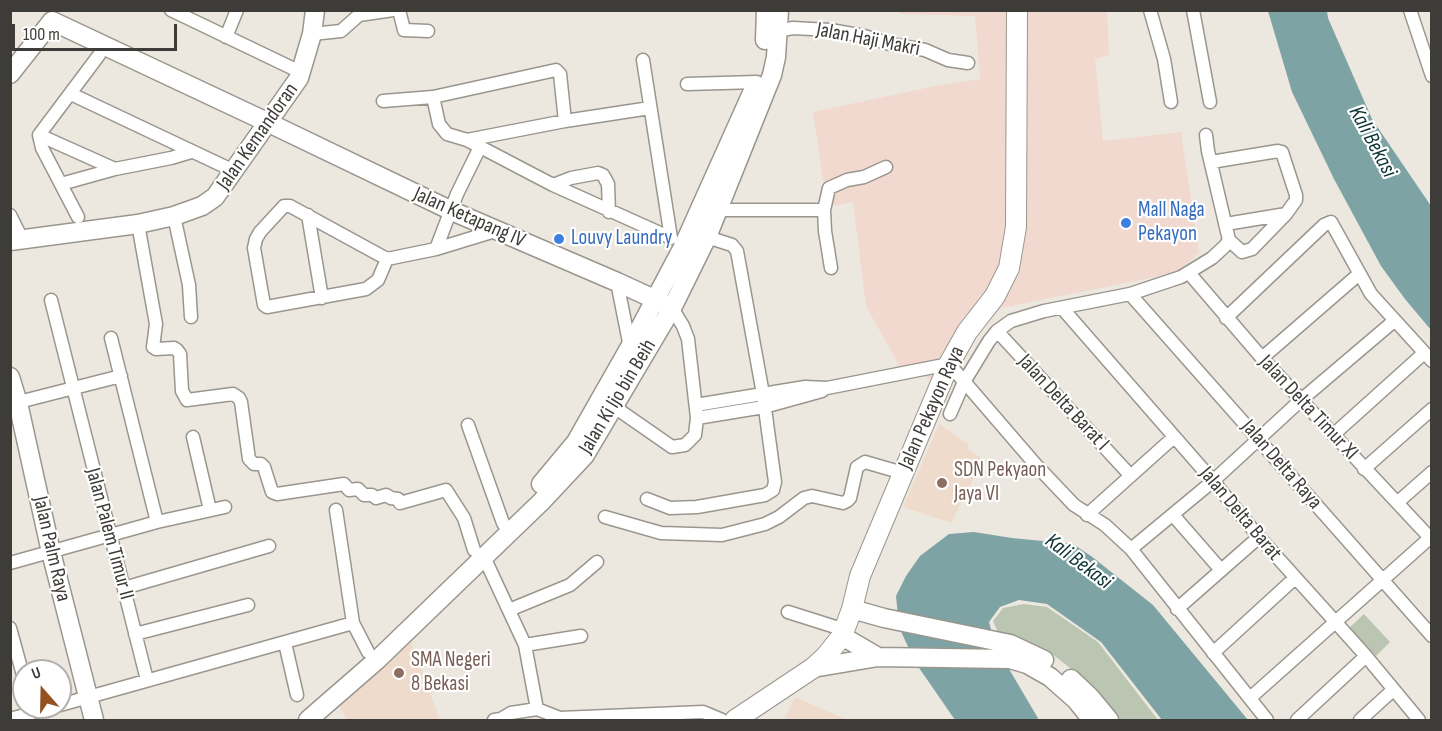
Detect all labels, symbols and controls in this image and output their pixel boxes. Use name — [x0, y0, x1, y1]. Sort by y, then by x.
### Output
scale bar — [15, 12, 180, 50]
street label: Jalan Haji Makri — [814, 18, 922, 62]
text: 100 m — [23, 24, 60, 45]
street label: Jalan Kemandoran — [212, 79, 304, 195]
water label: Kali Bekasi — [1342, 102, 1402, 182]
street label: Jalan Ketapang IV — [409, 182, 529, 254]
place label: Mall Naga Pekayon — [1138, 198, 1205, 248]
marker: Mall Naga Pekayon — [1119, 216, 1133, 230]
place label: Louvy Laundry — [571, 226, 672, 252]
marker: Louvy Laundry — [552, 232, 566, 246]
street label: Jalan Ki Ijo bin Beih — [574, 335, 662, 459]
street label: Jalan Pekayon Raya — [894, 342, 970, 474]
street label: Jalan Delta Barat I — [1012, 350, 1114, 456]
street label: Jalan Delta Timur XI — [1253, 350, 1363, 466]
street label: Jalan Delta Raya — [1235, 415, 1327, 515]
place label: SDN Pekyaon Jaya VI — [954, 458, 1046, 508]
street label: Jalan Delta Barat — [1193, 462, 1287, 566]
street label: Jalan Palem Timur II — [79, 465, 139, 603]
marker: SDN Pekyaon Jaya VI — [935, 476, 949, 490]
street label: Jalan Palm Raya — [27, 494, 75, 604]
water label: Kali Bekasi — [1039, 528, 1117, 596]
place label: SMA Negeri 8 Bekasi — [411, 648, 491, 698]
north arrow — [12, 659, 72, 719]
text: U — [29, 663, 44, 684]
marker: SMA Negeri 8 Bekasi — [392, 666, 406, 680]

